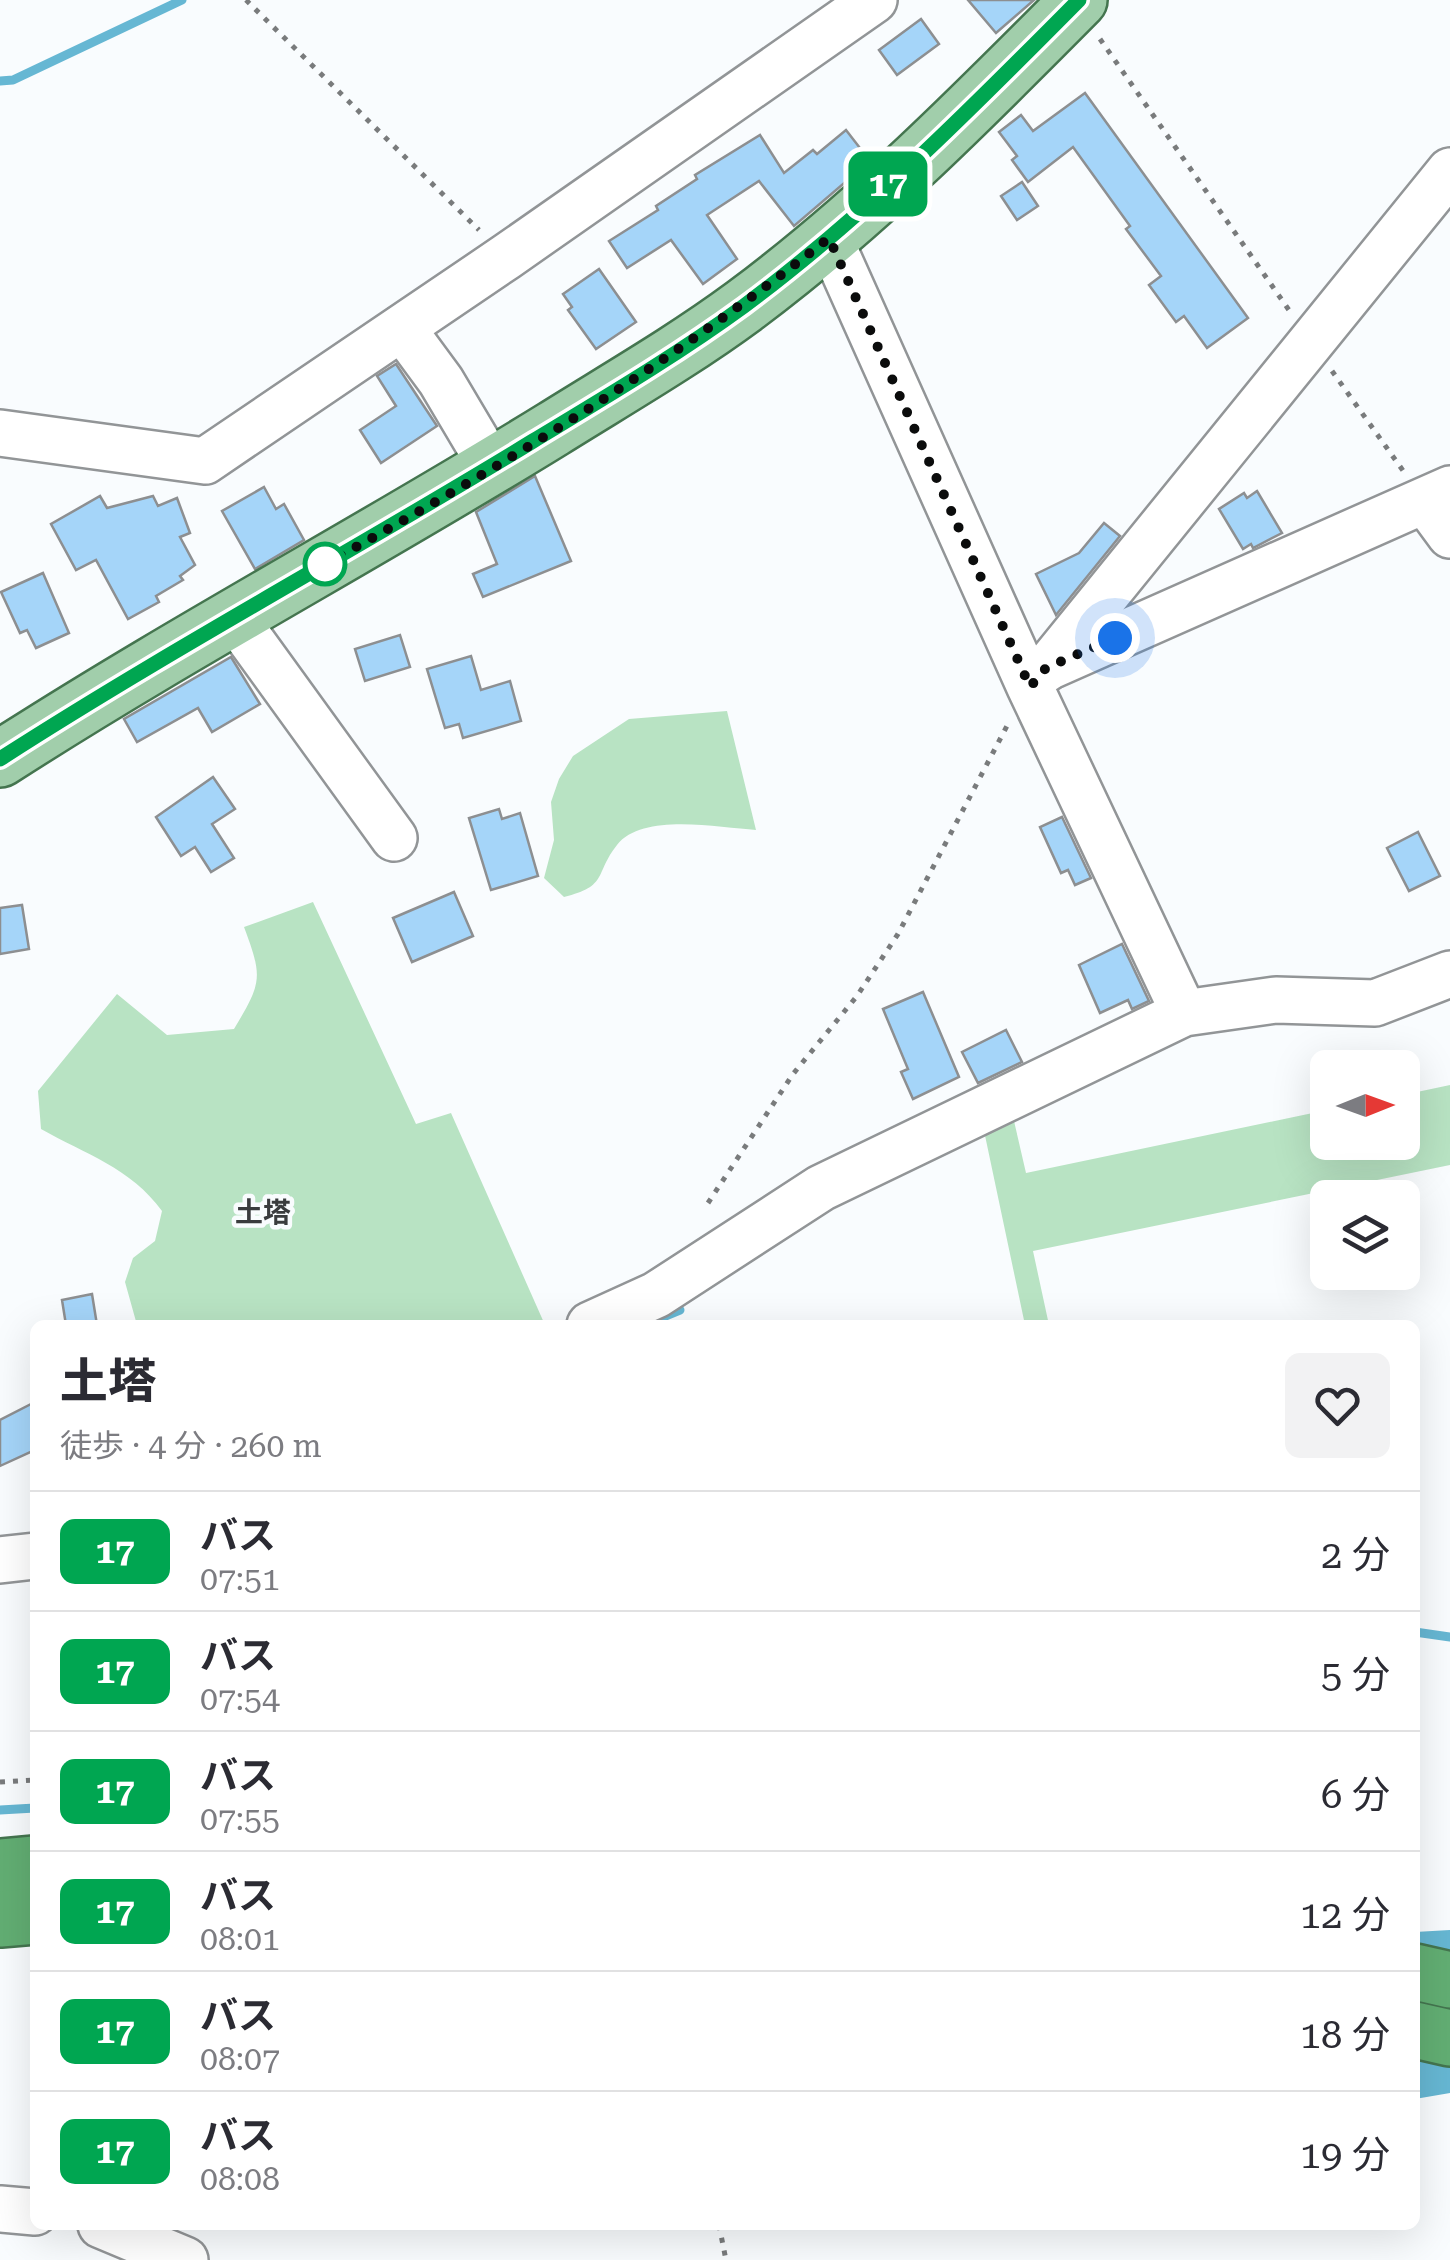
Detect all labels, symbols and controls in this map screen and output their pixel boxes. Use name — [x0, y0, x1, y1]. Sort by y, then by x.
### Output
line badge: 17 — [843, 152, 933, 216]
text: 17 — [868, 164, 908, 205]
unlabelled marker — [304, 543, 346, 585]
your location — [1090, 613, 1140, 663]
north arrow — [1310, 1050, 1420, 1160]
map controls — [1310, 1050, 1420, 1290]
button: layers — [1310, 1180, 1420, 1290]
district label: 土塔 — [235, 1196, 291, 1229]
button: heart — [1285, 1353, 1390, 1458]
text: 土塔 — [60, 1354, 156, 1410]
text: 徒歩 · 4 分 · 260 m — [60, 1427, 322, 1465]
text: バス — [200, 1514, 276, 1558]
text: 17 — [95, 1531, 135, 1572]
text: 2 分 — [1321, 1533, 1390, 1577]
text: 07:51 — [200, 1560, 280, 1598]
text: バス — [200, 1634, 276, 1678]
text: 17 — [95, 1651, 135, 1692]
text: 5 分 — [1321, 1653, 1390, 1697]
text: 07:54 — [200, 1680, 280, 1718]
text: バス — [200, 1754, 276, 1798]
text: 17 — [95, 1771, 135, 1812]
text: 6 分 — [1321, 1773, 1390, 1817]
text: 07:55 — [200, 1800, 280, 1838]
text: バス — [200, 1874, 276, 1918]
text: 17 — [95, 1891, 135, 1932]
text: 12 分 — [1300, 1893, 1390, 1937]
text: 08:01 — [200, 1920, 280, 1958]
text: バス — [200, 1994, 276, 2038]
text: 17 — [95, 2011, 135, 2052]
text: 18 分 — [1300, 2013, 1390, 2057]
text: 08:07 — [200, 2040, 280, 2078]
text: バス — [200, 2114, 276, 2158]
text: 17 — [95, 2131, 135, 2172]
text: 19 分 — [1300, 2133, 1390, 2177]
text: 08:08 — [200, 2160, 280, 2198]

